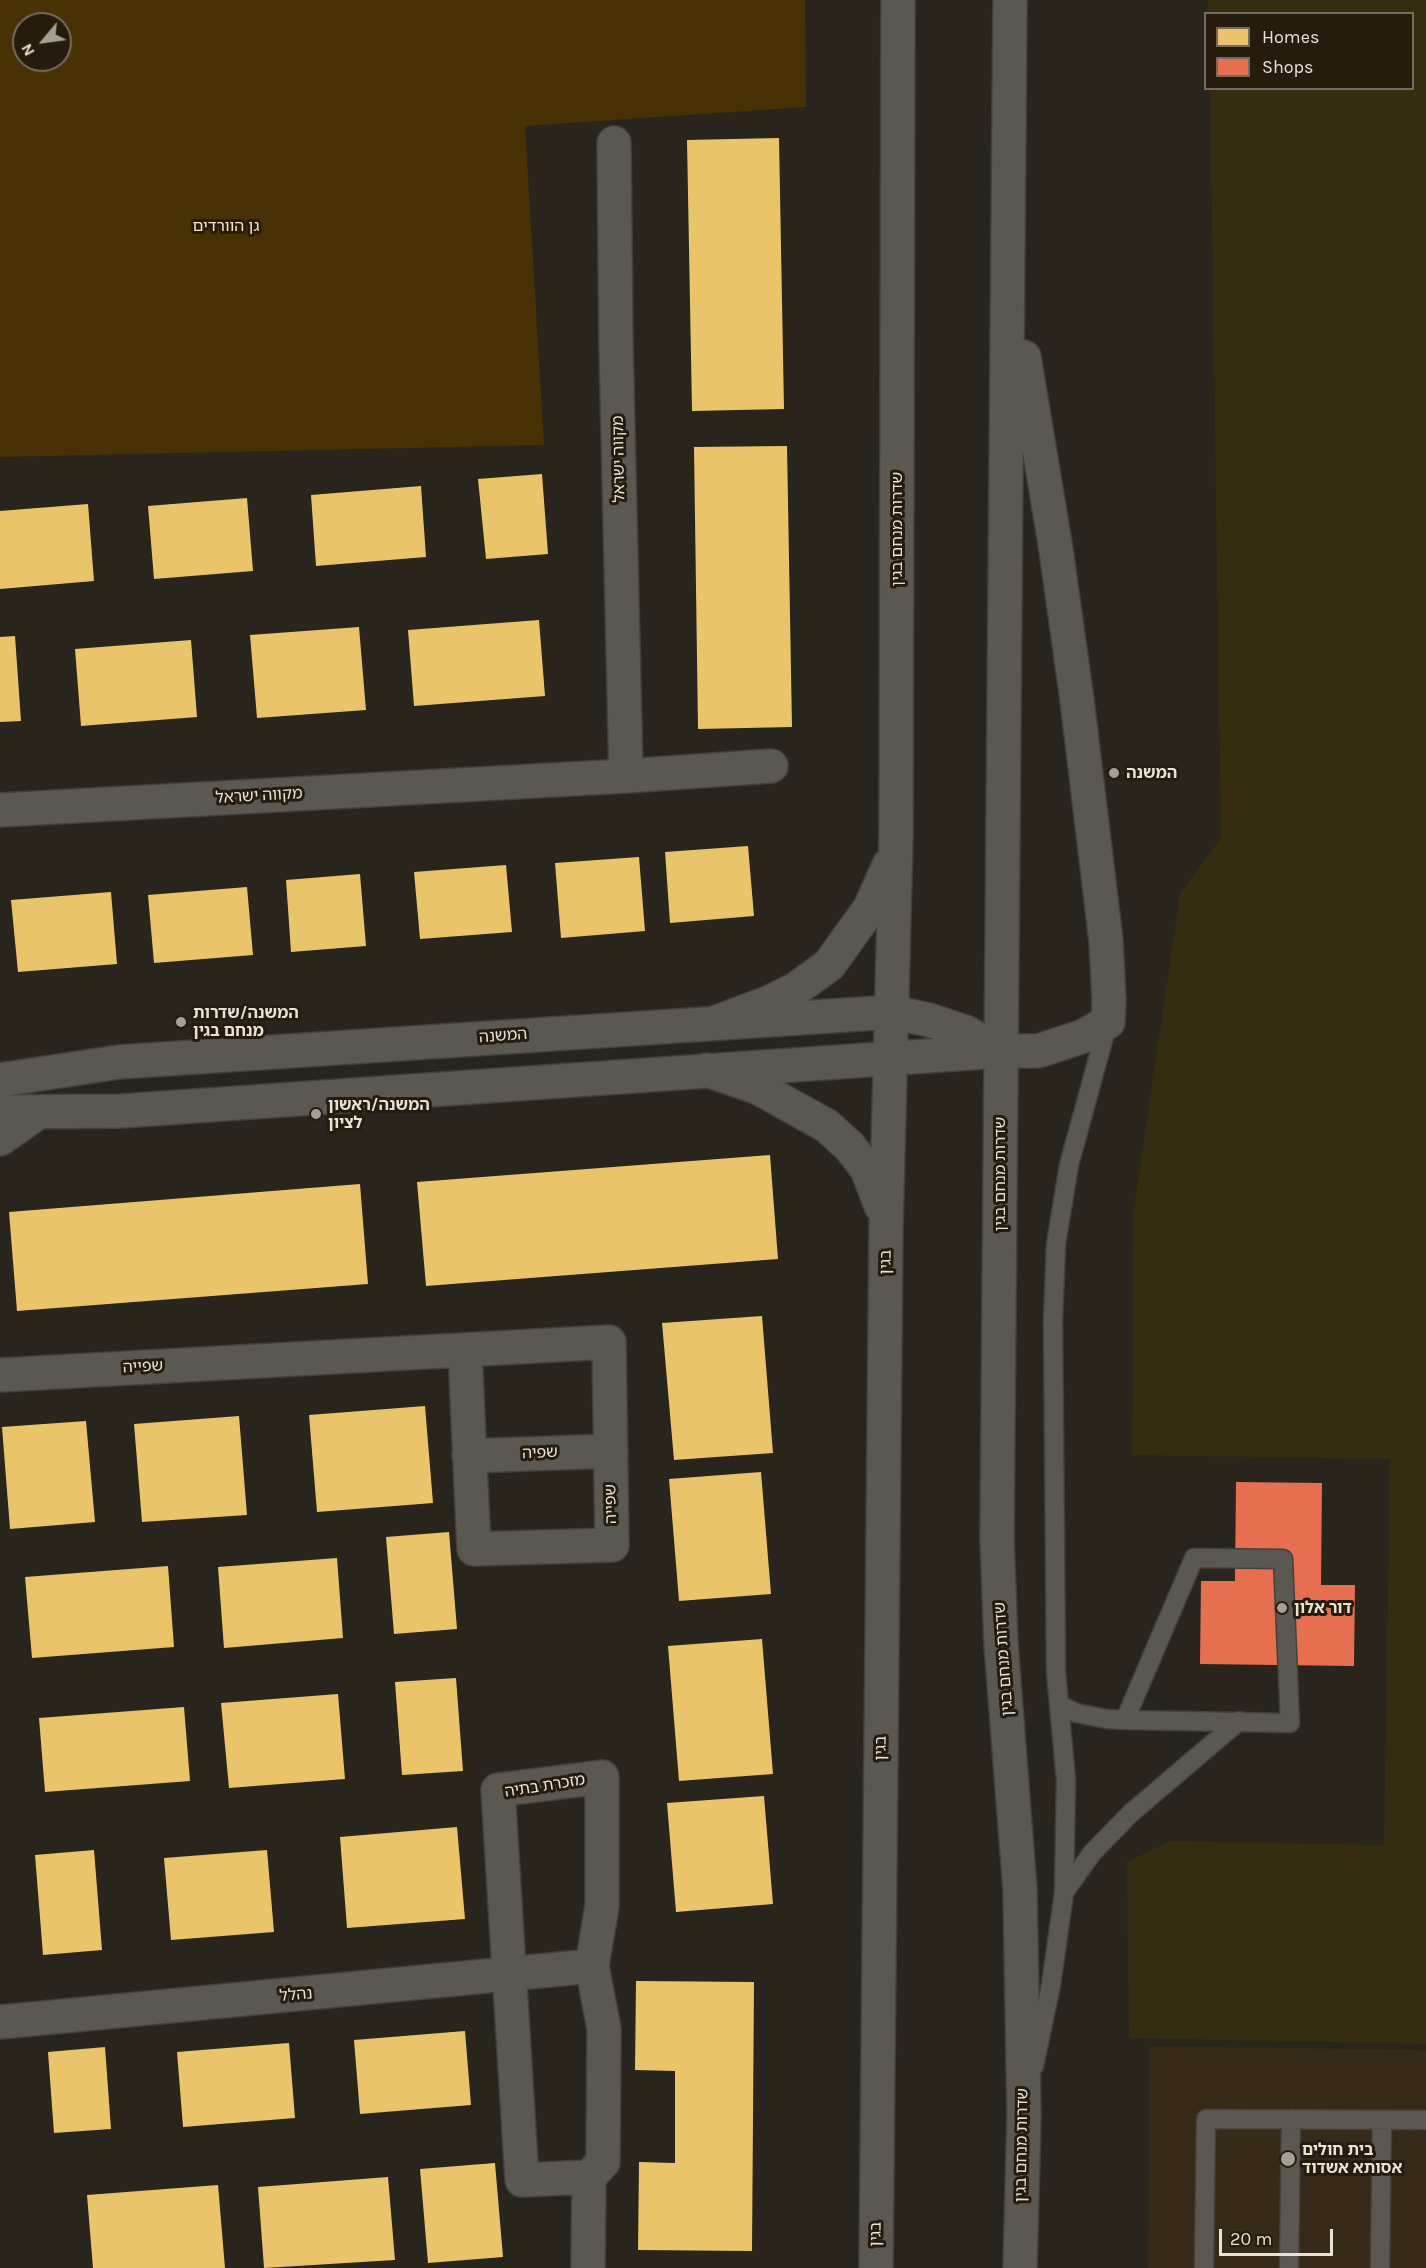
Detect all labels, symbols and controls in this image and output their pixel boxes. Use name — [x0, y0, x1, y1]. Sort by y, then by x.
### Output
north arrow — [12, 12, 72, 72]
legend — [1204, 12, 1414, 90]
text: Homes — [1262, 26, 1319, 48]
text: N — [16, 40, 39, 60]
text: Shops — [1262, 56, 1314, 78]
park label: גן הוורדים — [193, 216, 259, 236]
street label: מקווה ישראל — [609, 415, 629, 503]
street label: שדרות מנחם בגין — [887, 472, 907, 586]
place label: המשנה — [1126, 763, 1177, 783]
marker: המשנה — [1107, 766, 1121, 780]
street label: מקווה ישראל — [215, 784, 303, 808]
place label: המשנה/שדרות מנחם בגין — [193, 1003, 299, 1041]
marker: המשנה/שדרות מנחם בגין — [174, 1015, 188, 1029]
street label: המשנה — [478, 1025, 528, 1047]
place label: המשנה/ראשון לציון — [328, 1095, 430, 1133]
marker: המשנה/ראשון לציון — [309, 1107, 323, 1121]
street label: שדרות מנחם בגין — [990, 1117, 1010, 1231]
street label: בגין — [876, 1250, 896, 1274]
street label: שפייה — [122, 1356, 164, 1378]
street label: שפיה — [522, 1443, 558, 1463]
street label: שפייה — [601, 1484, 621, 1524]
place label: דור אלון — [1294, 1598, 1352, 1618]
street label: שדרות מנחם בגין — [990, 1601, 1018, 1717]
marker: דור אלון — [1275, 1601, 1289, 1615]
street label: בגין — [871, 1736, 891, 1760]
street label: מזכרת בתיה — [503, 1770, 587, 1802]
street label: נהלל — [279, 1984, 313, 2006]
street label: שדרות מנחם בגין — [1011, 2088, 1033, 2202]
place label: בית חולים אסותא אשדוד — [1302, 2140, 1402, 2178]
marker: בית חולים אסותא אשדוד — [1279, 2150, 1297, 2168]
scale bar — [1222, 2217, 1336, 2255]
street label: בגין — [866, 2222, 886, 2246]
text: 20 m — [1230, 2228, 1272, 2250]

